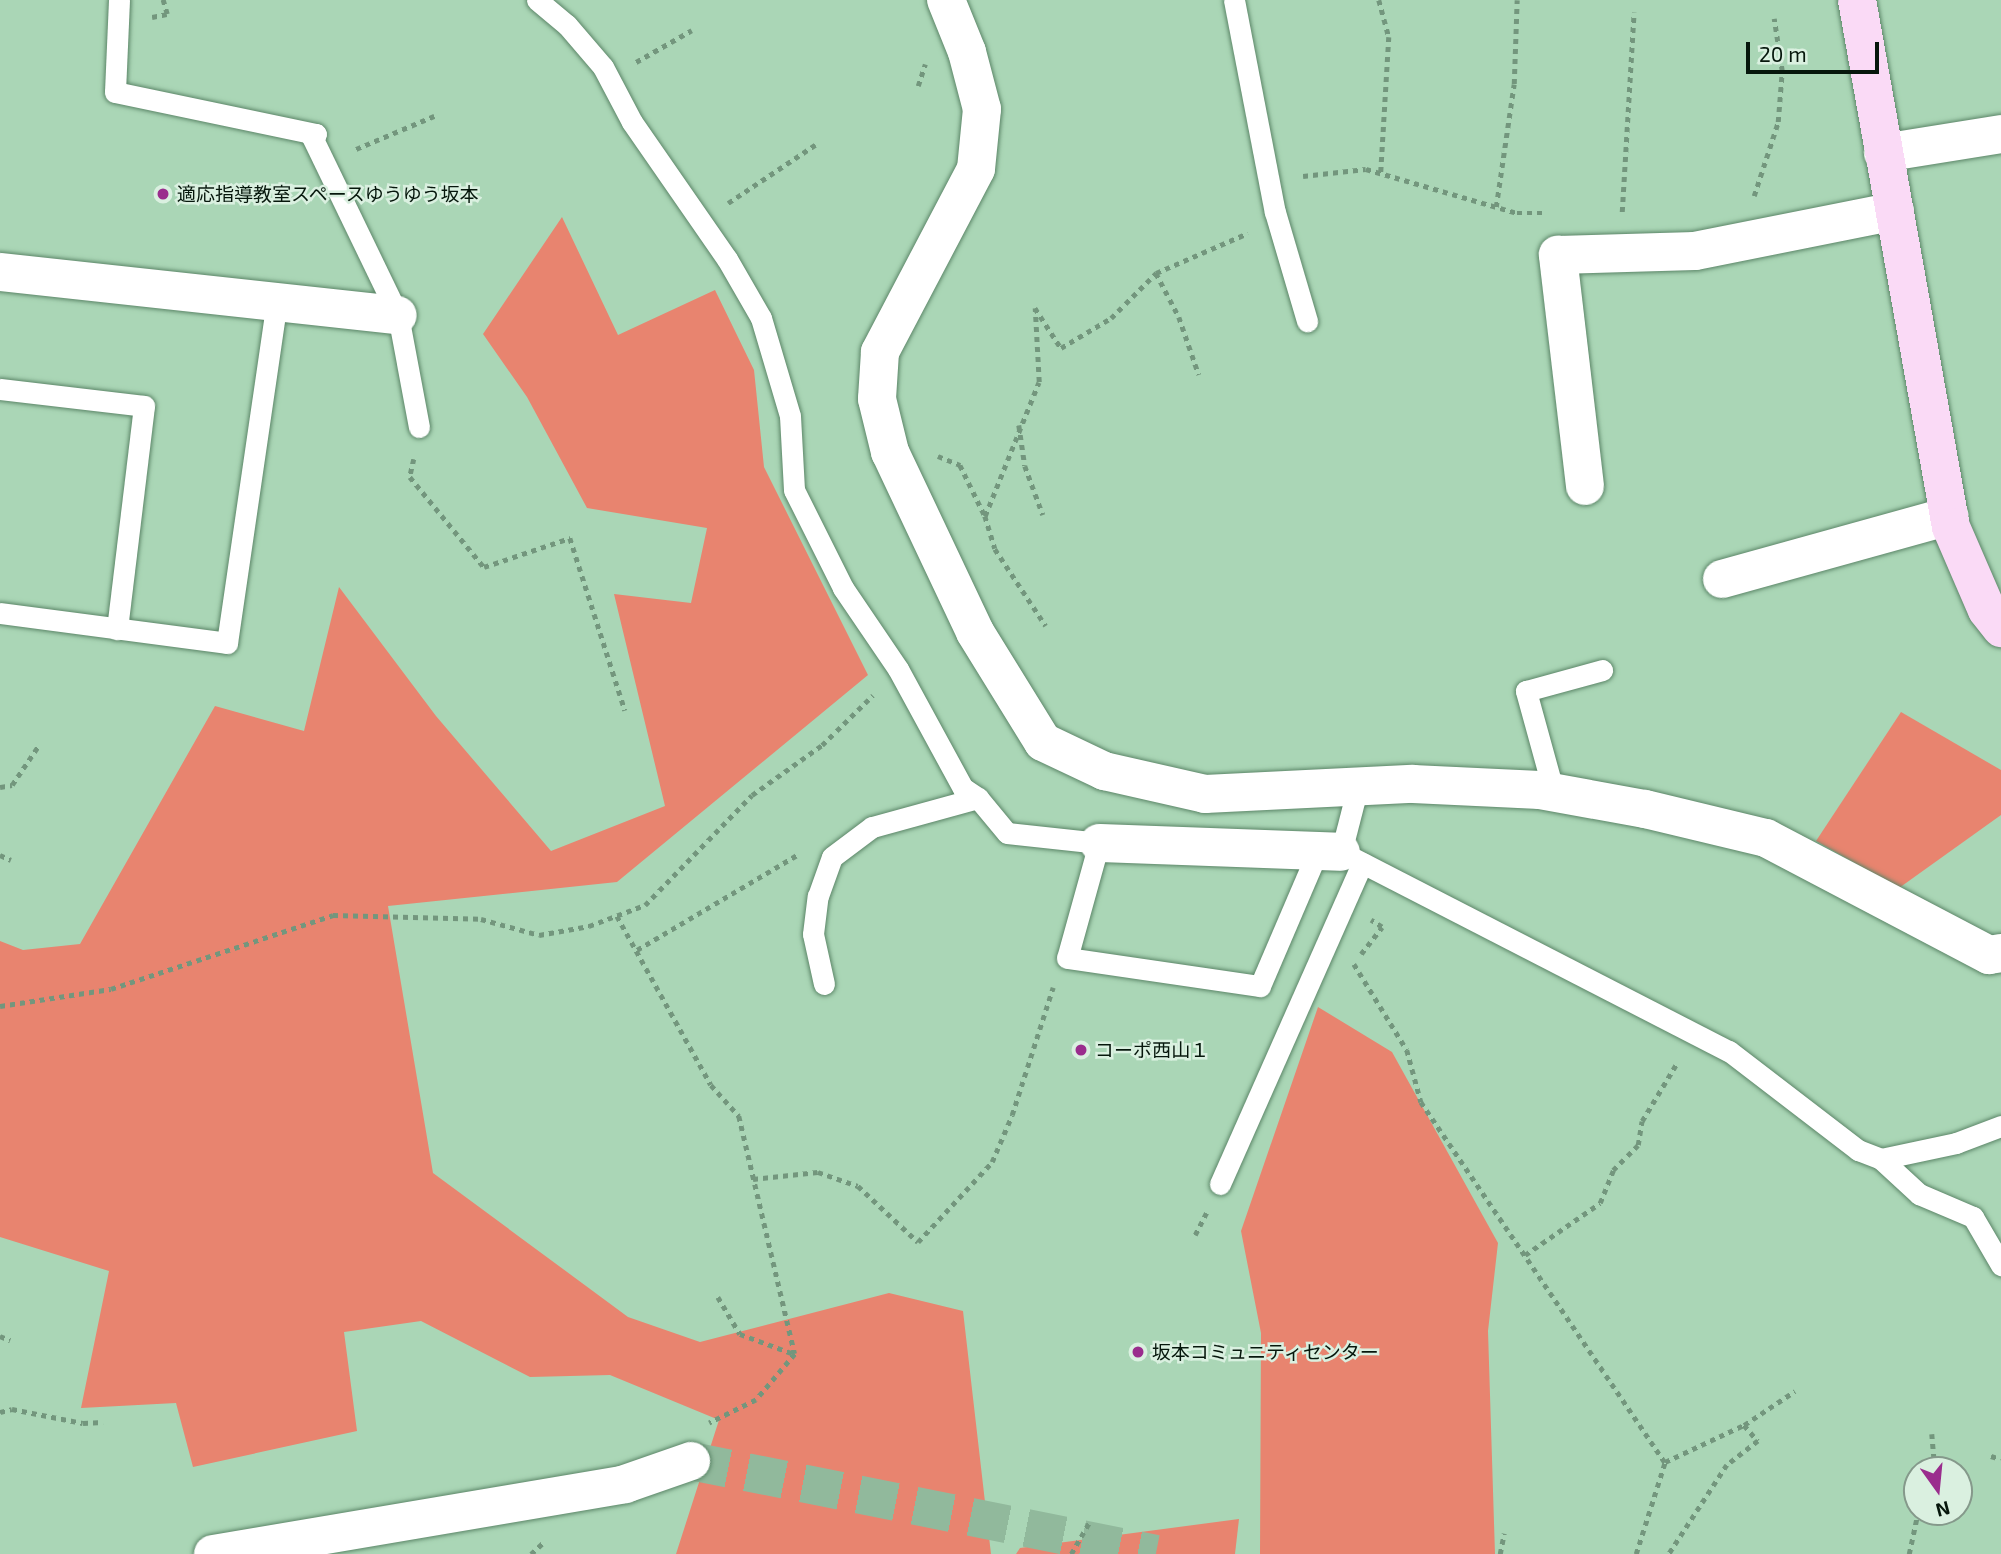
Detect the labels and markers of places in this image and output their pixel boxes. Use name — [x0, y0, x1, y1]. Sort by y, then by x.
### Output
place label: 適応指導教室スペースゆうゆう坂本 — [177, 183, 481, 205]
marker: 適応指導教室スペースゆうゆう坂本 — [155, 186, 171, 202]
place label: コーポ西山１ — [1095, 1039, 1209, 1061]
marker: コーポ西山１ — [1073, 1042, 1089, 1058]
place label: 坂本コミュニティセンター — [1152, 1341, 1380, 1363]
marker: 坂本コミュニティセンター — [1130, 1344, 1146, 1360]

